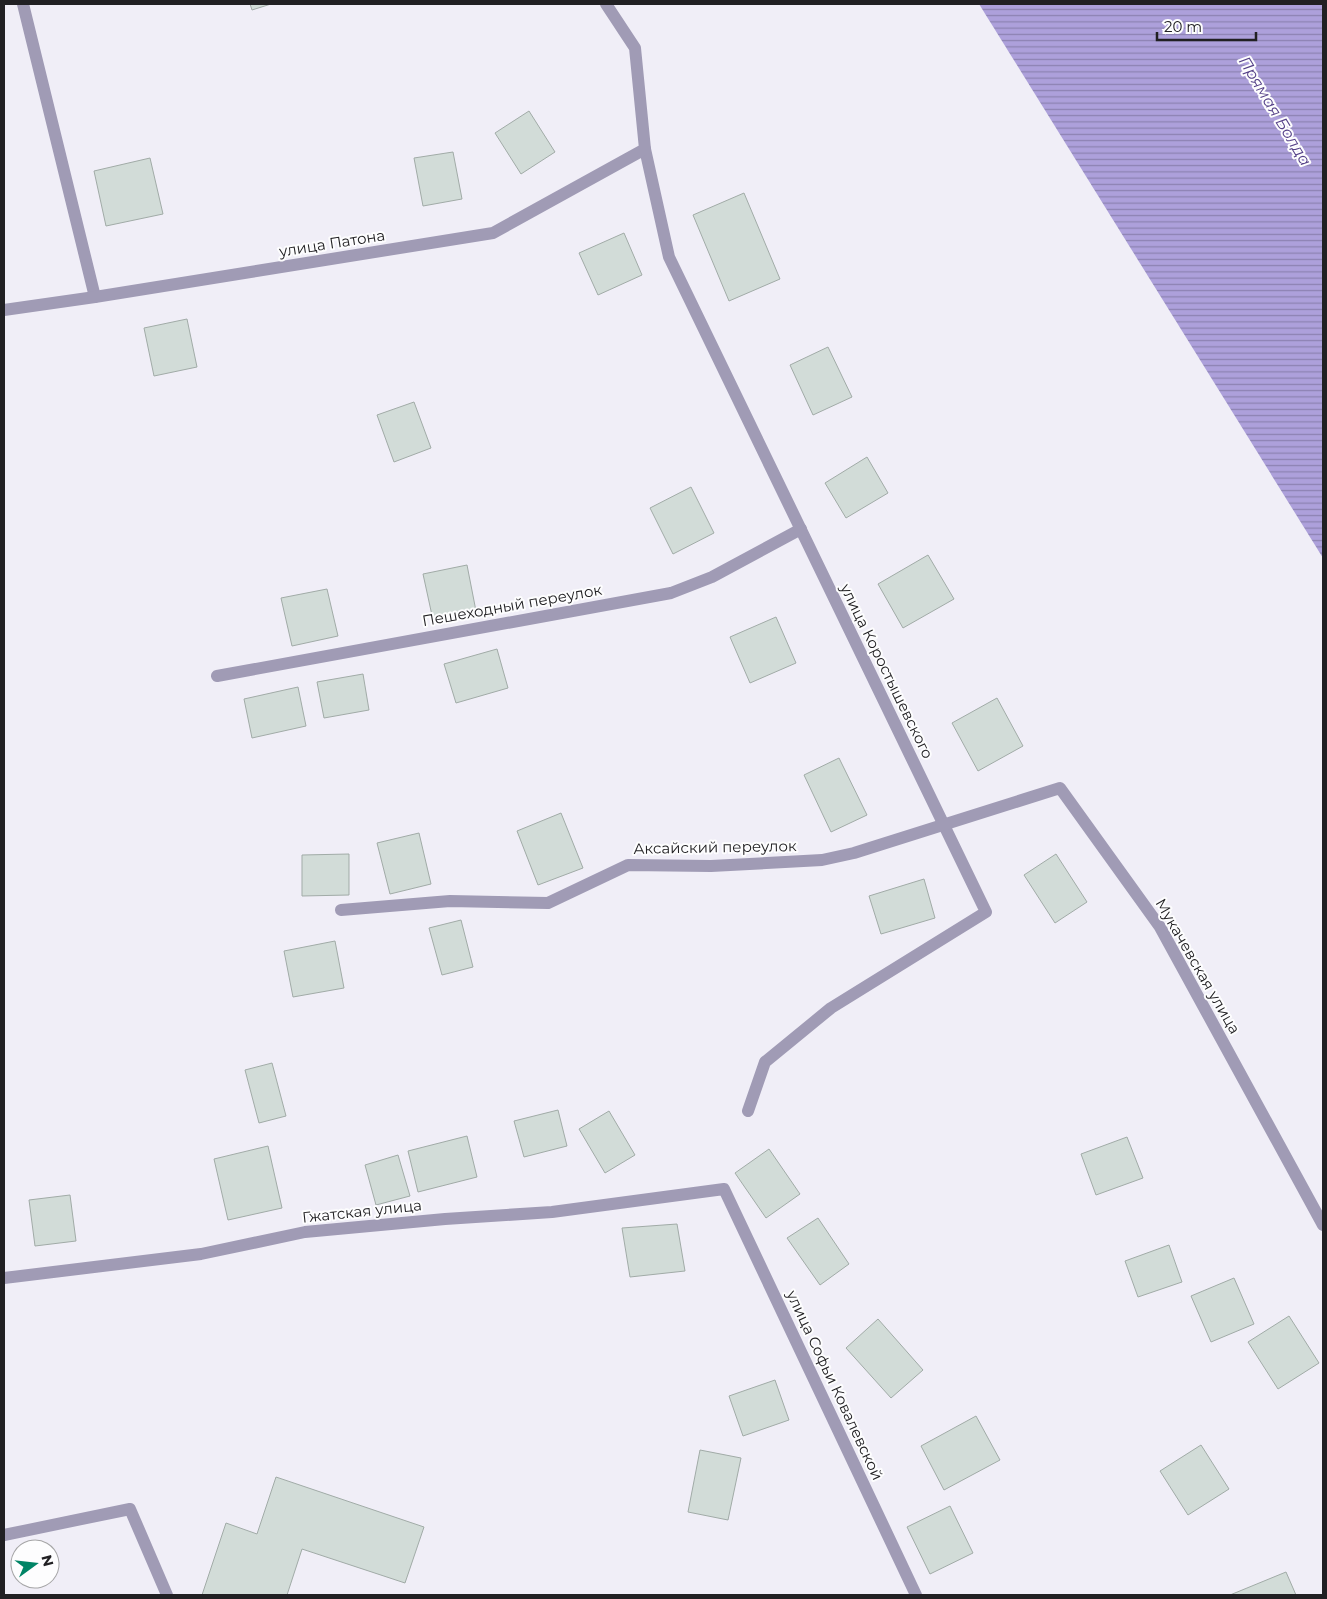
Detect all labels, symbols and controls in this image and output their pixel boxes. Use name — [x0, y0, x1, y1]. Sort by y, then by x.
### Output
scale bar — [1157, 10, 1256, 42]
text: 20 m — [1164, 17, 1202, 36]
water label: Прямая Болда — [1235, 53, 1315, 169]
street label: улица Патона — [277, 225, 386, 261]
street label: улица Коростышевского — [836, 579, 938, 762]
street label: Пешеходный переулок — [421, 580, 604, 630]
street label: Аксайский переулок — [633, 836, 797, 858]
street label: Мукачевская улица — [1151, 895, 1245, 1037]
street label: Гжатская улица — [301, 1195, 423, 1227]
street label: улица Софьи Ковалевской — [782, 1286, 887, 1483]
north arrow — [10, 1539, 60, 1589]
text: N — [37, 1553, 58, 1568]

